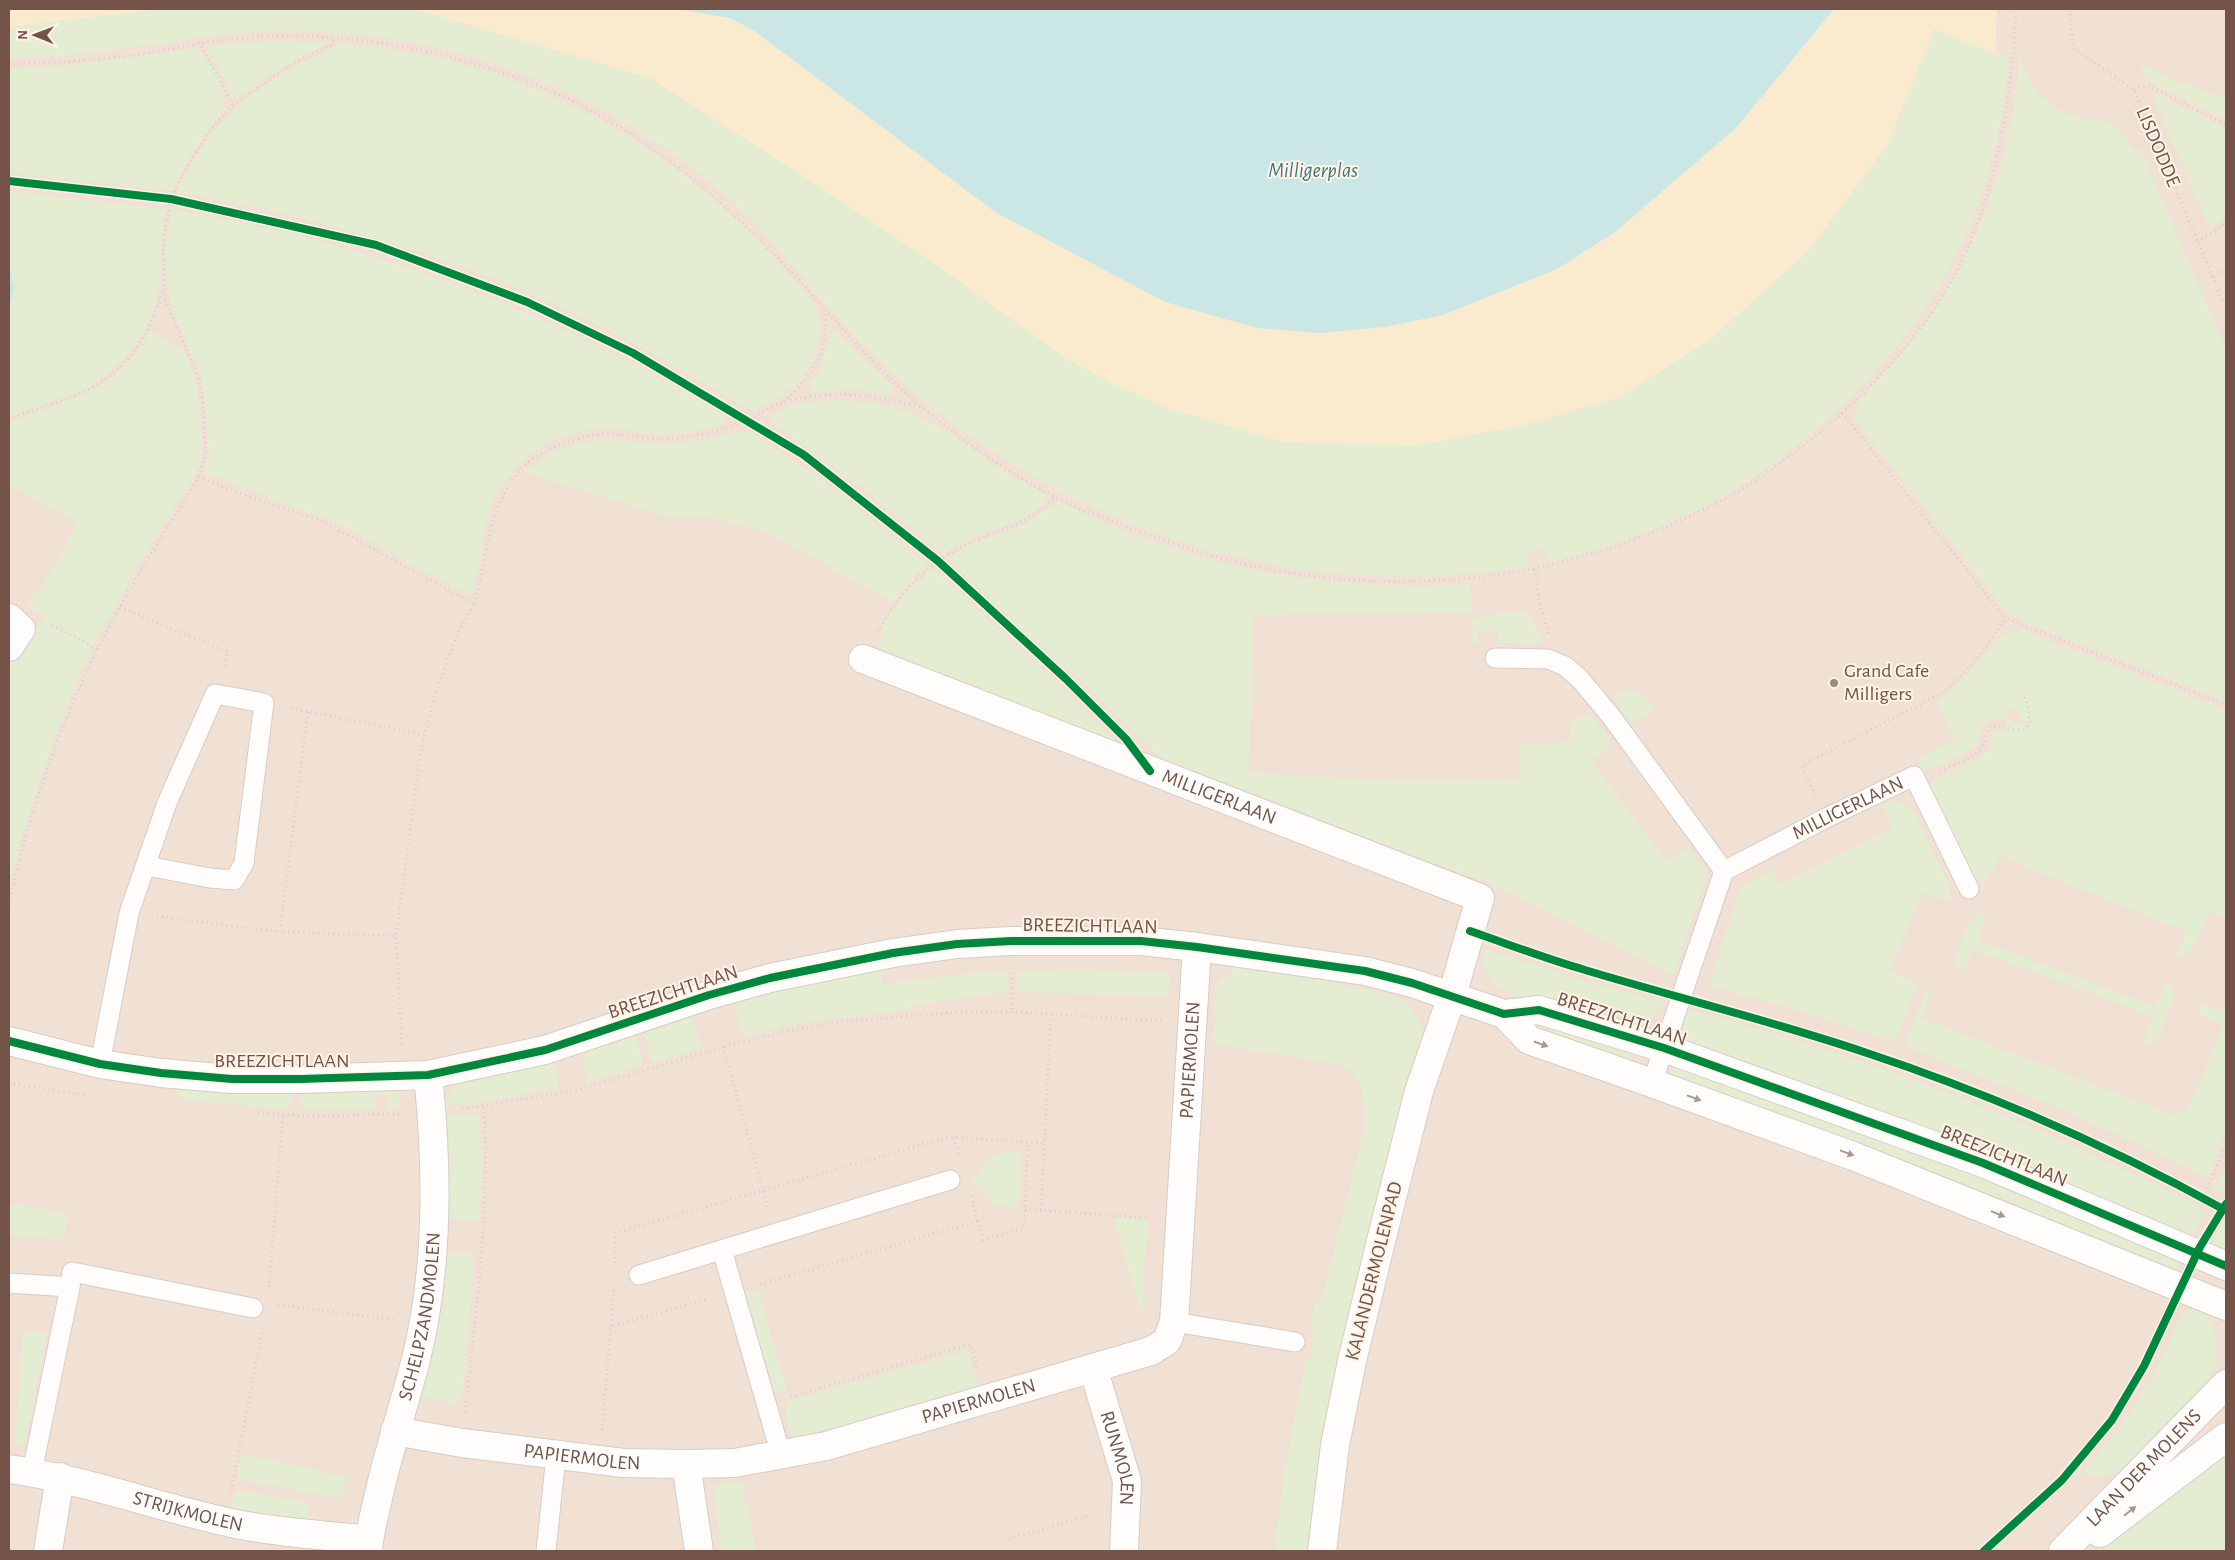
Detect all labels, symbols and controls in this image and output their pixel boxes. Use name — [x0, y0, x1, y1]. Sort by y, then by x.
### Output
north arrow — [10, 10, 60, 60]
text: N — [16, 30, 30, 40]
street label: LISDODDE — [2132, 104, 2184, 190]
water label: Milligerplas — [1268, 160, 1358, 182]
place label: Grand Cafe Milligers — [1844, 661, 1929, 704]
marker: Grand Cafe Milligers — [1828, 677, 1840, 689]
street label: MILLIGERLAAN — [1159, 766, 1279, 828]
street label: MILLIGERLAAN — [1789, 773, 1906, 844]
street label: BREEZICHTLAAN — [1022, 915, 1158, 937]
street label: BREEZICHTLAAN — [606, 962, 740, 1022]
street label: BREEZICHTLAAN — [1555, 989, 1689, 1049]
street label: PAPIERMOLEN — [1176, 1001, 1204, 1119]
one-way arrow — [1533, 1041, 1548, 1048]
street label: BREEZICHTLAAN — [214, 1051, 350, 1071]
one-way arrow — [1687, 1094, 1702, 1102]
street label: BREEZICHTLAAN — [1937, 1121, 2071, 1191]
one-way arrow — [1839, 1150, 1854, 1157]
street label: KALANDERMOLENPAD — [1342, 1179, 1406, 1363]
one-way arrow — [1990, 1210, 2005, 1218]
street label: SCHELPZANDMOLEN — [395, 1232, 444, 1403]
street label: PAPIERMOLEN — [919, 1375, 1038, 1427]
street label: LAAN DER MOLENS — [2083, 1406, 2205, 1530]
street label: RUNMOLEN — [1097, 1409, 1137, 1506]
street label: PAPIERMOLEN — [522, 1441, 641, 1473]
street label: STRIJKMOLEN — [131, 1488, 245, 1535]
one-way arrow — [2123, 1505, 2136, 1516]

